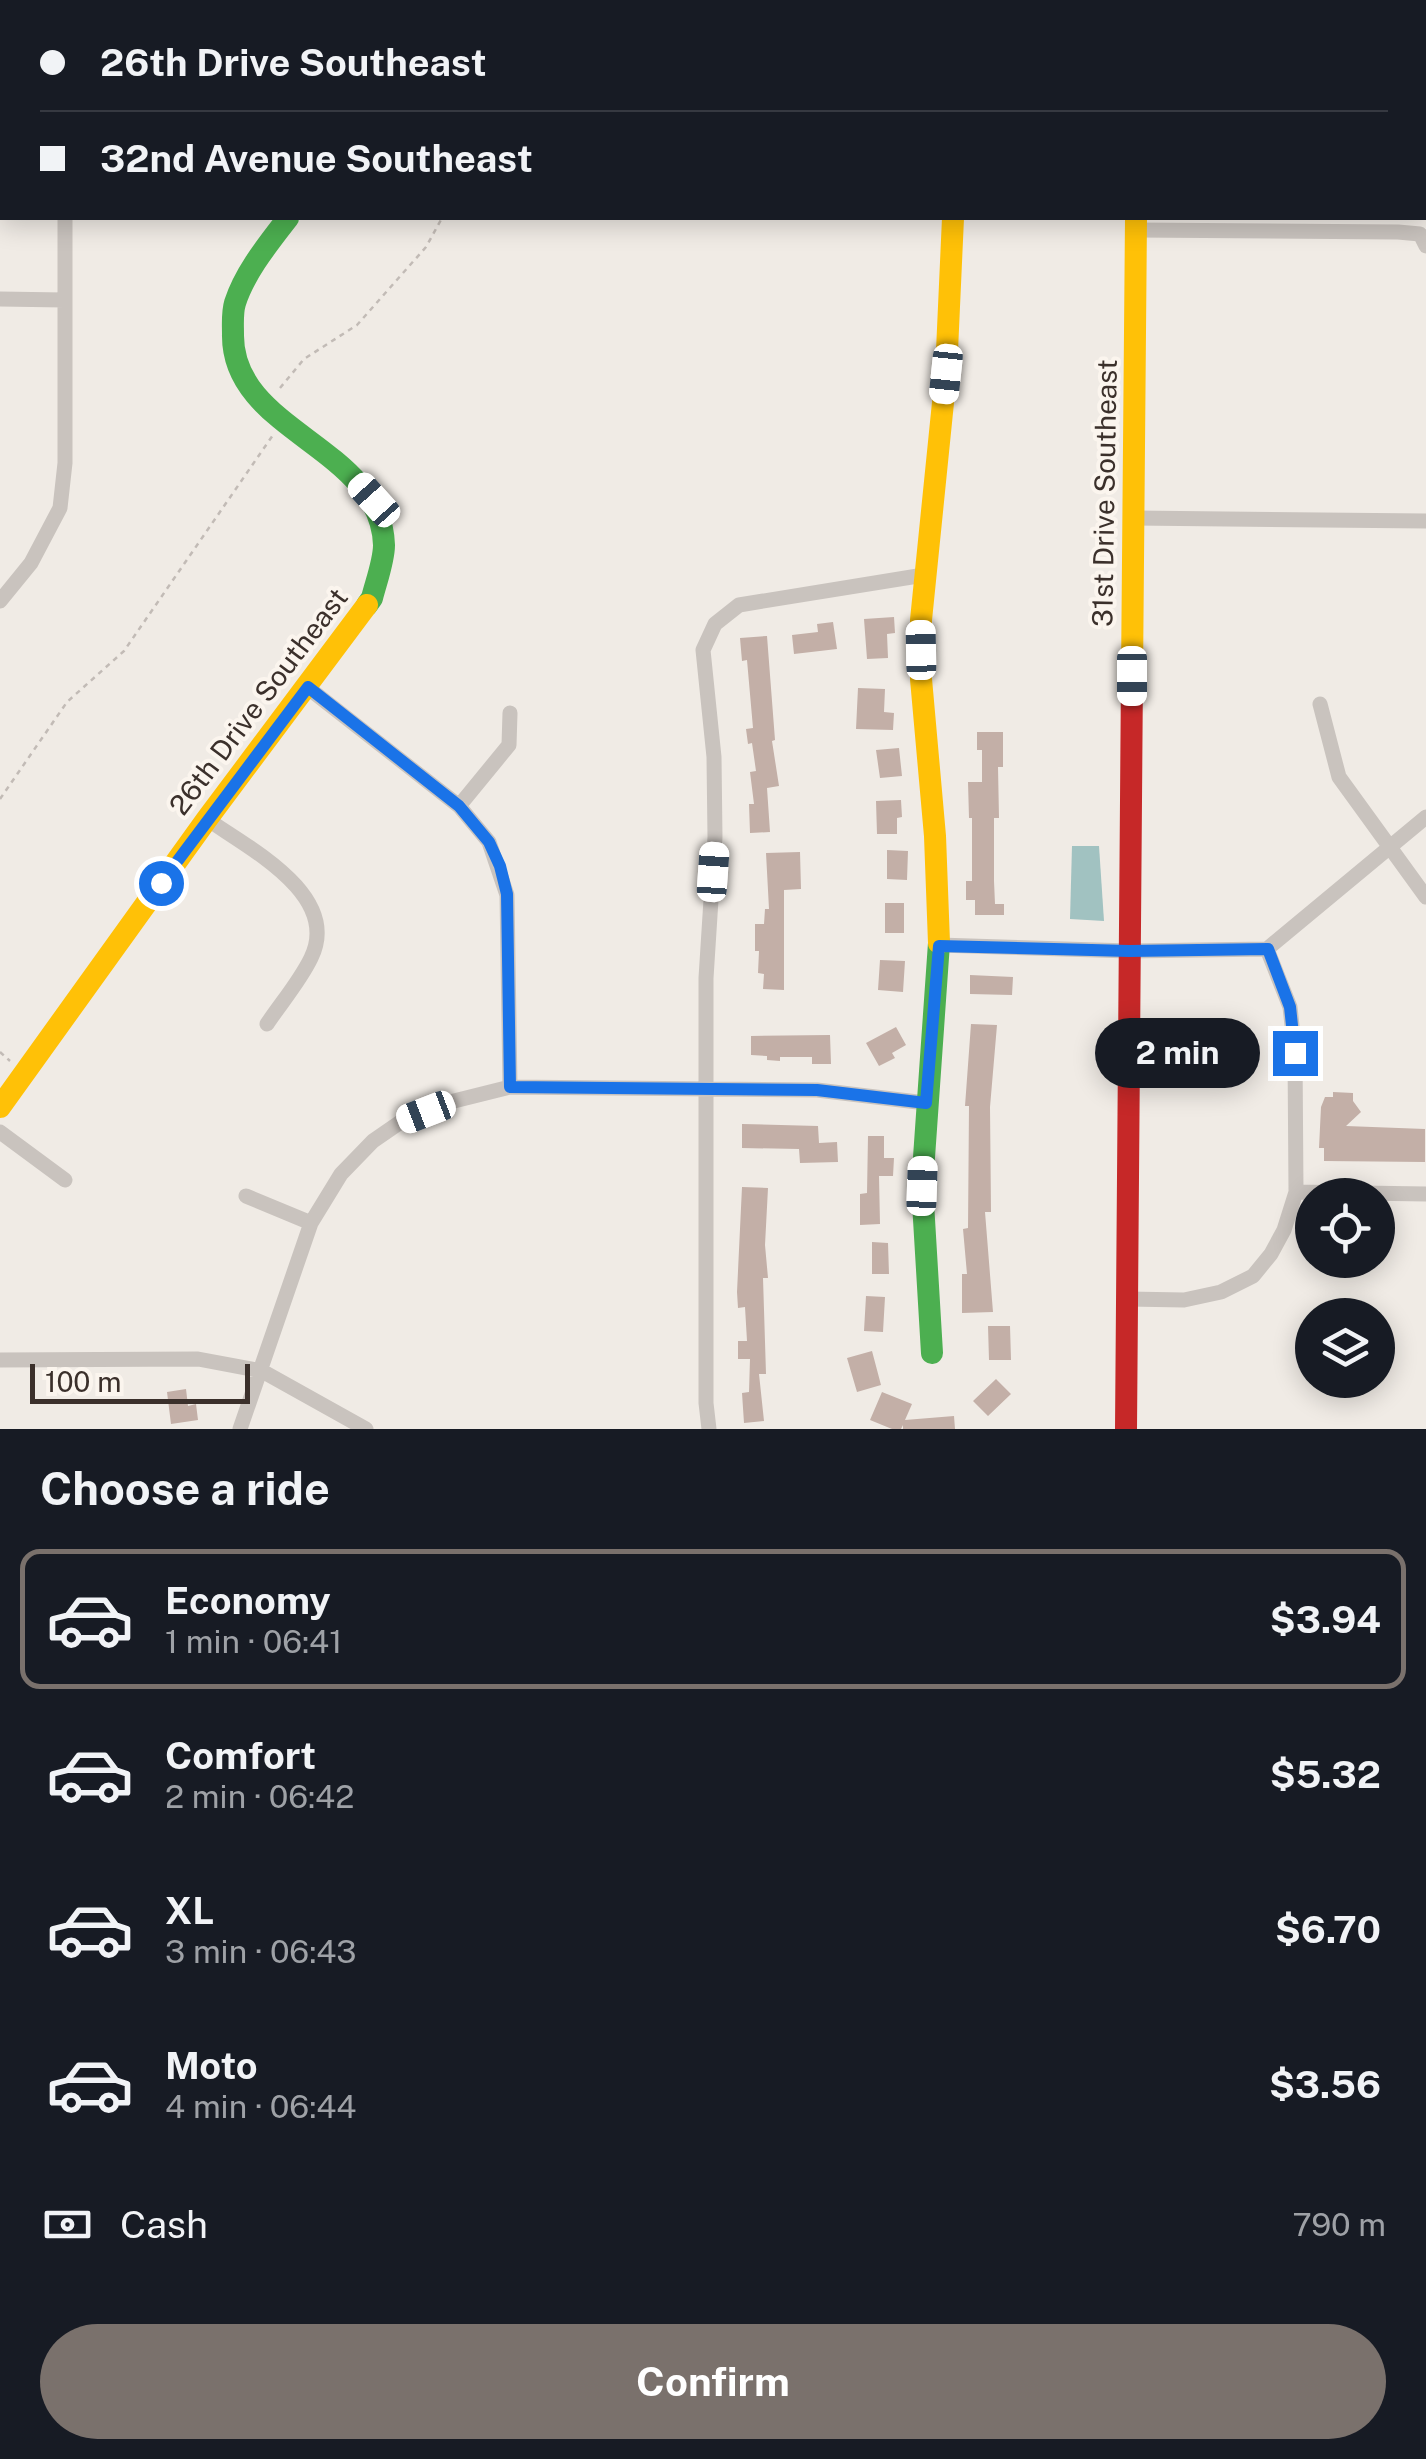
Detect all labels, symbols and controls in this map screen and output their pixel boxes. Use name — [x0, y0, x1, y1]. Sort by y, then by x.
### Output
text: 26th Drive Southeast — [100, 40, 487, 85]
text: 32nd Avenue Southeast — [100, 136, 533, 181]
car — [928, 343, 964, 405]
street label: 31st Drive Southeast — [1085, 359, 1123, 627]
car — [343, 468, 405, 532]
street label: 26th Drive Southeast — [162, 581, 354, 821]
car — [905, 620, 937, 680]
car — [1117, 646, 1147, 706]
car — [696, 841, 730, 903]
route start — [139, 861, 184, 906]
callout: 2 min — [1095, 1018, 1260, 1088]
route end — [1273, 1031, 1318, 1076]
text: 2 min — [1136, 1034, 1219, 1071]
car — [393, 1087, 459, 1137]
car — [906, 1155, 938, 1217]
map controls — [1295, 1178, 1395, 1398]
button: locate — [1295, 1178, 1395, 1278]
button: layers — [1295, 1298, 1395, 1398]
scale bar — [30, 1359, 250, 1404]
text: 100 m — [45, 1365, 122, 1398]
text: Choose a ride — [40, 1462, 330, 1515]
icon: car — [45, 1574, 135, 1664]
text: Economy — [165, 1578, 331, 1623]
text: $3.94 — [1270, 1597, 1381, 1642]
text: 1 min · 06:41 — [165, 1623, 342, 1660]
icon: car — [45, 1729, 135, 1819]
text: Comfort — [165, 1733, 316, 1778]
text: $5.32 — [1270, 1752, 1381, 1797]
text: 2 min · 06:42 — [165, 1778, 354, 1815]
icon: car — [45, 1884, 135, 1974]
text: XL — [165, 1888, 214, 1933]
text: $6.70 — [1275, 1907, 1381, 1952]
text: 3 min · 06:43 — [165, 1933, 356, 1970]
icon: car — [45, 2039, 135, 2129]
text: Moto — [165, 2043, 258, 2088]
text: $3.56 — [1269, 2062, 1381, 2107]
text: 4 min · 06:44 — [165, 2088, 356, 2125]
icon: cash — [40, 2197, 95, 2252]
text: Cash — [120, 2202, 208, 2247]
text: 790 m — [1293, 2206, 1386, 2243]
button: Confirm — [40, 2324, 1386, 2439]

